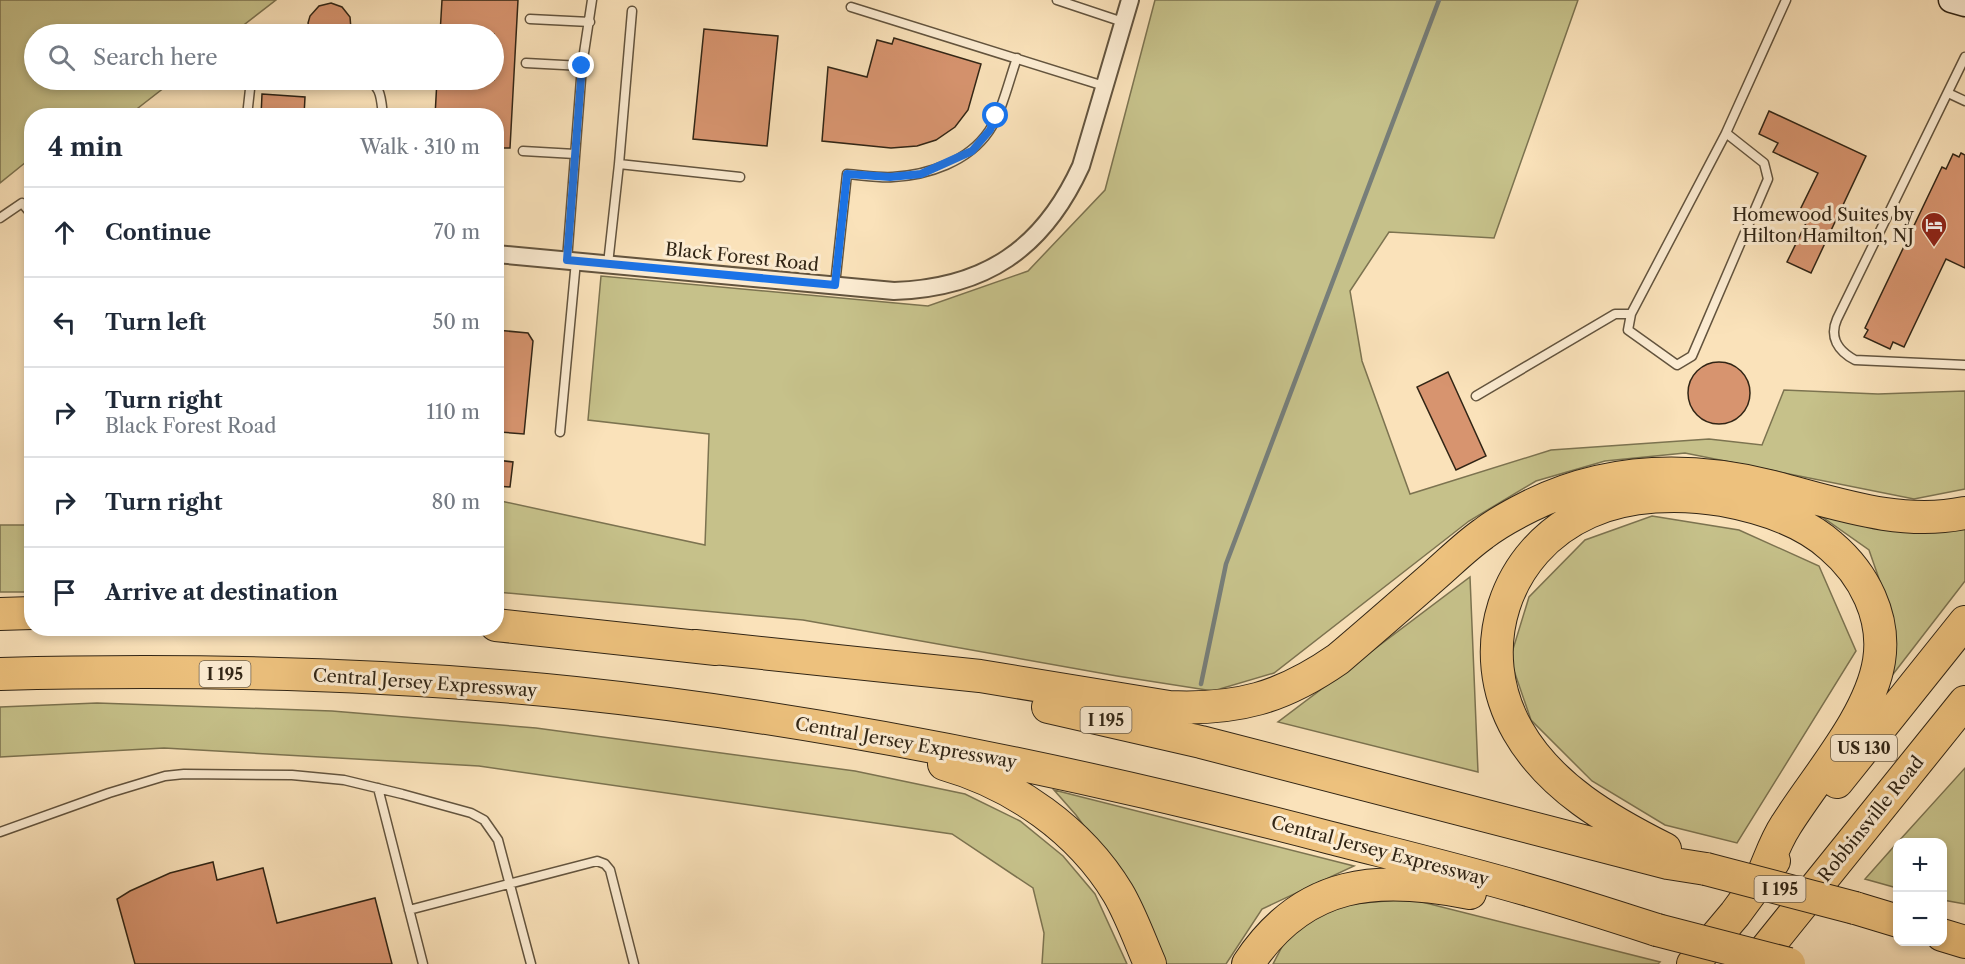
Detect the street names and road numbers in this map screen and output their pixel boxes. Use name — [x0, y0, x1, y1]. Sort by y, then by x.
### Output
street label: Black Forest Road — [664, 238, 820, 276]
road number: I 195 — [200, 661, 250, 687]
street label: Central Jersey Expressway — [312, 664, 539, 702]
road number: I 195 — [1080, 707, 1132, 733]
street label: Central Jersey Expressway — [793, 713, 1020, 774]
road number: US 130 — [1831, 735, 1897, 761]
street label: Robbinsville Road — [1814, 752, 1929, 886]
street label: Central Jersey Expressway — [1269, 811, 1492, 891]
road number: I 195 — [1754, 876, 1806, 902]

